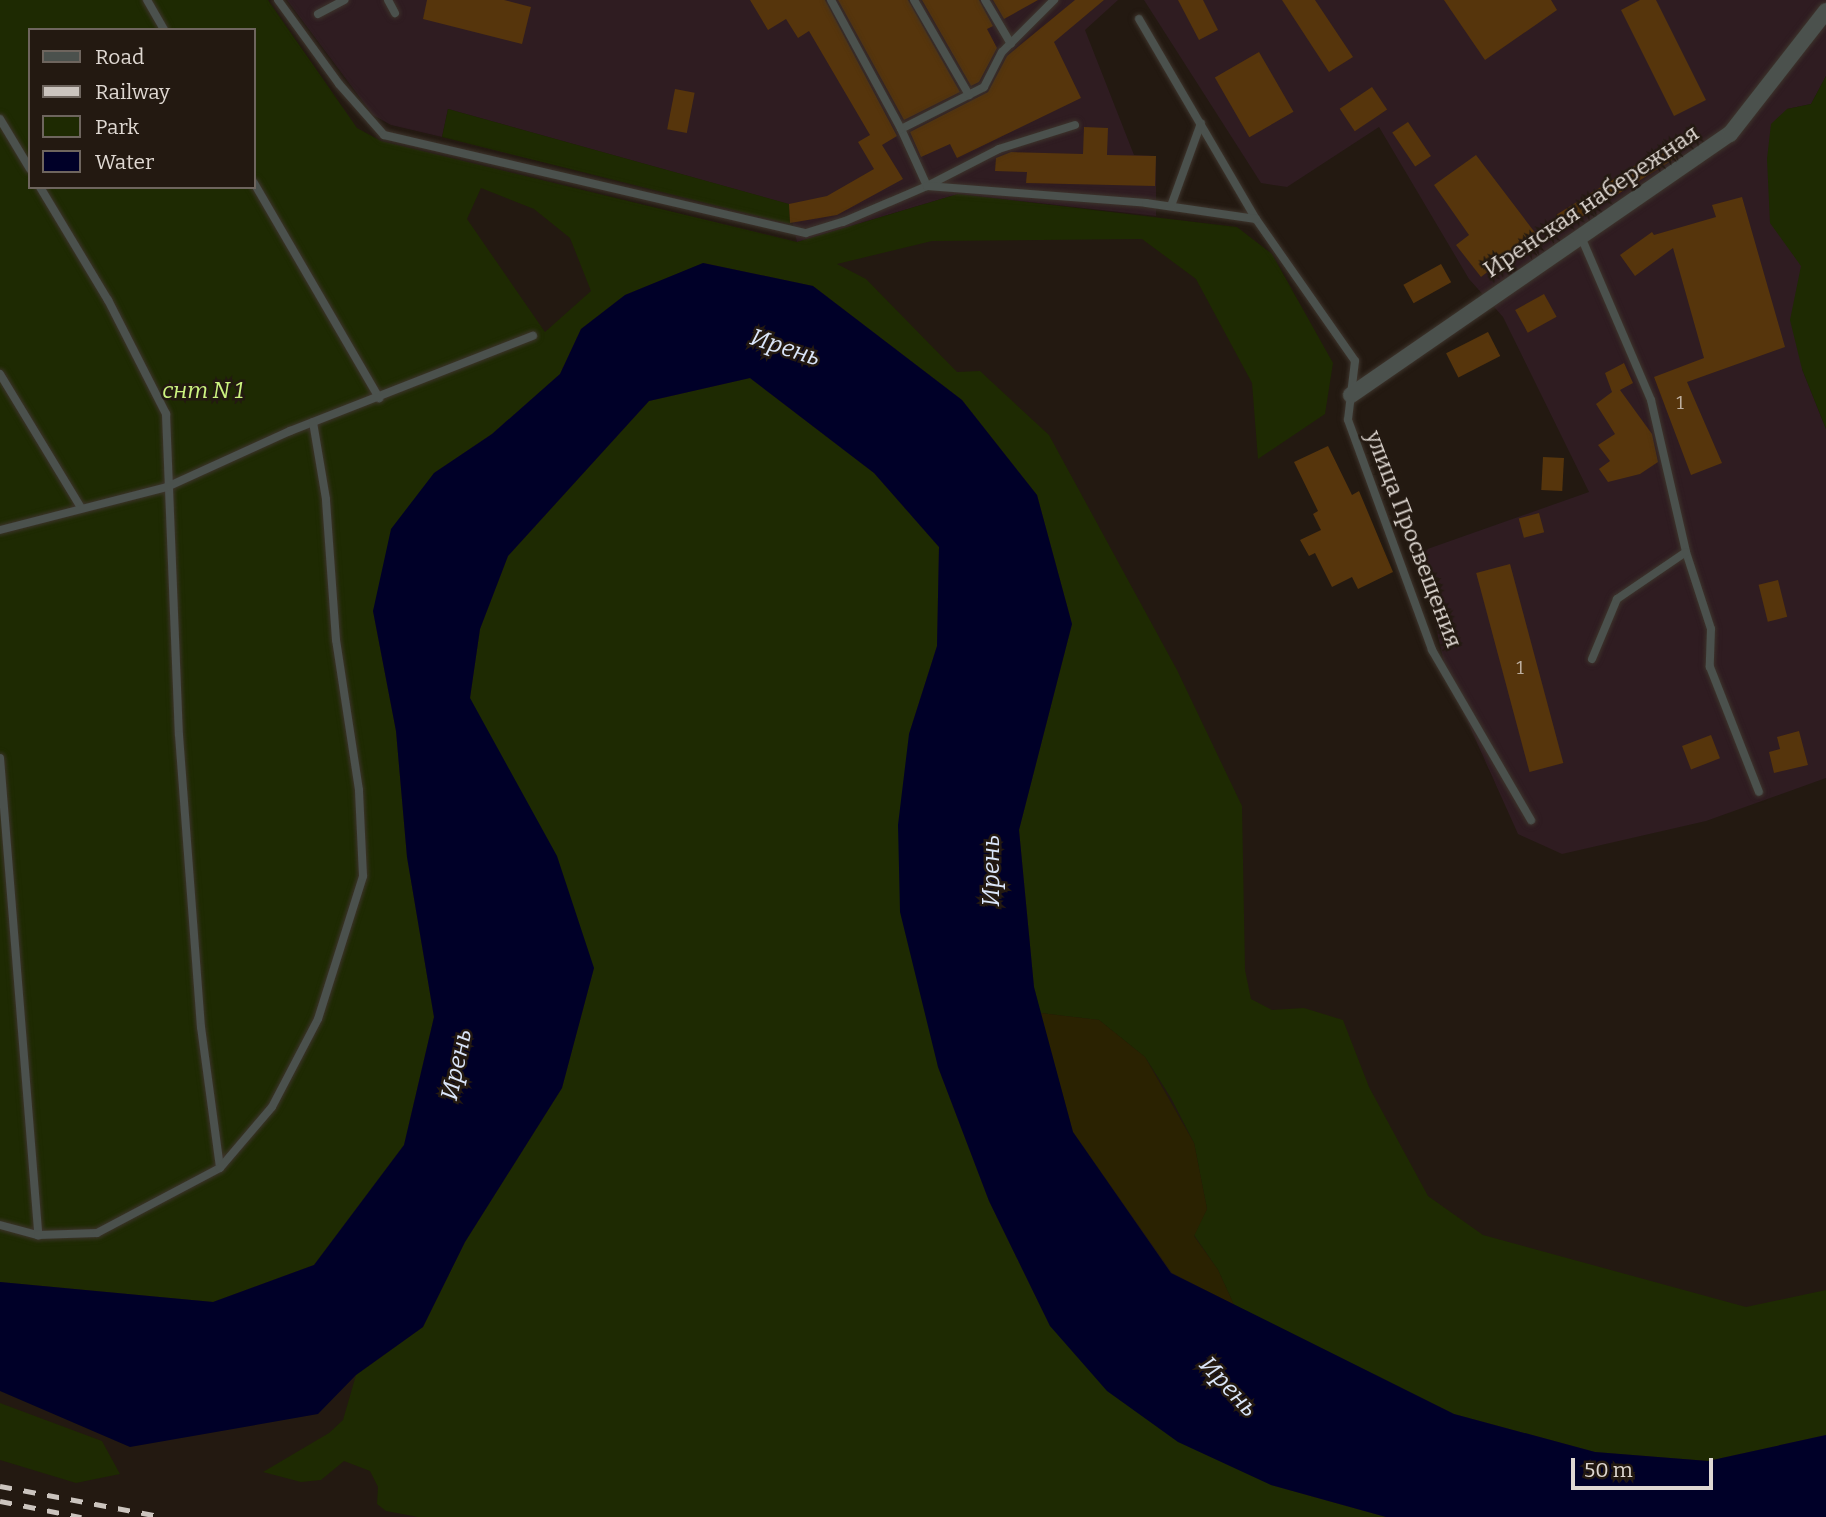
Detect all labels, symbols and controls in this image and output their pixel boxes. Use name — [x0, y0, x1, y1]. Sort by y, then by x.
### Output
legend — [28, 28, 256, 189]
text: Road — [95, 44, 144, 70]
text: Railway — [95, 79, 170, 105]
text: Park — [95, 114, 139, 140]
street label: Иренская набережная — [1478, 119, 1704, 283]
text: Water — [95, 149, 154, 175]
water label: Ирень — [746, 323, 824, 373]
park label: снт N 1 — [162, 376, 244, 404]
house number: 1 — [1676, 392, 1684, 414]
street label: улица Просвещения — [1360, 427, 1468, 651]
house number: 1 — [1516, 657, 1524, 679]
water label: Ирень — [978, 835, 1006, 907]
water label: Ирень — [435, 1027, 479, 1103]
water label: Ирень — [1193, 1351, 1263, 1423]
scale bar — [1574, 1444, 1716, 1488]
text: 50 m — [1584, 1457, 1633, 1483]

